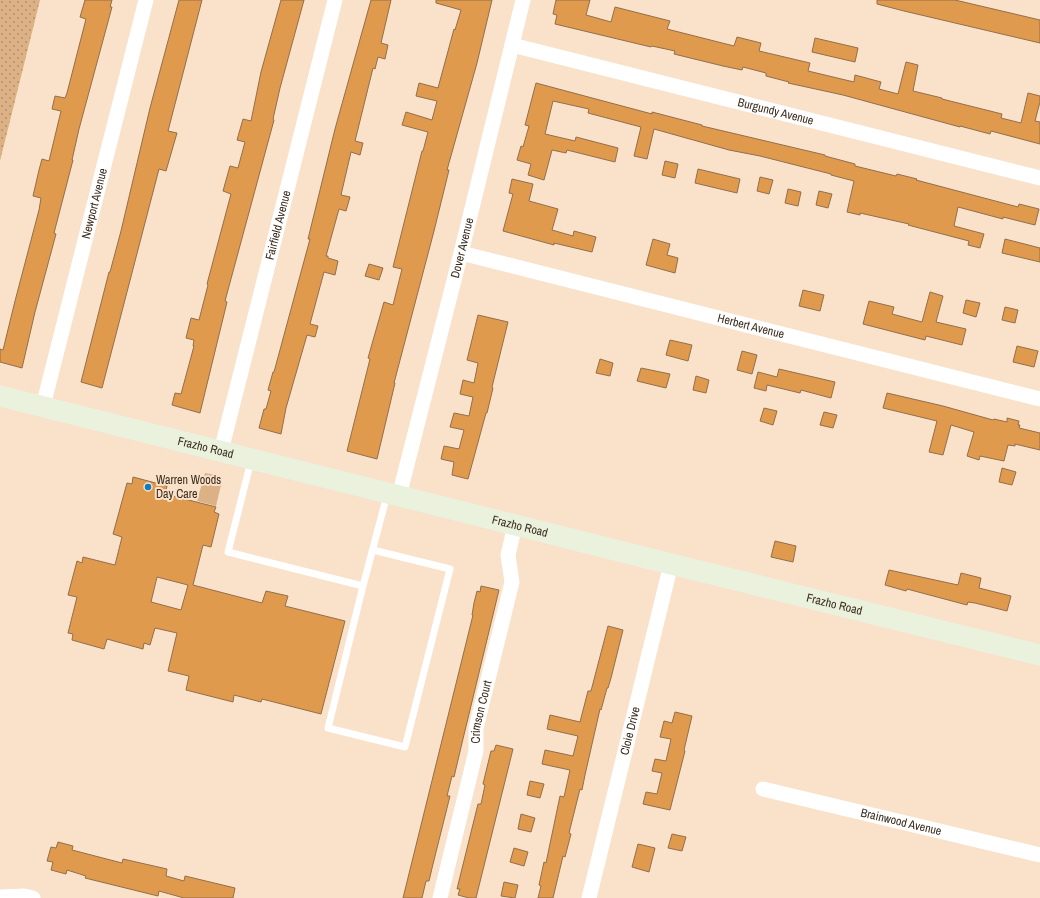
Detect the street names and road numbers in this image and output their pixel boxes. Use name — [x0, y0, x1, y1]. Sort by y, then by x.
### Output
street label: Burgundy Avenue — [736, 94, 815, 129]
street label: Newport Avenue — [78, 166, 111, 240]
street label: Fairfield Avenue — [262, 189, 295, 262]
street label: Dover Avenue — [447, 216, 477, 280]
street label: Herbert Avenue — [716, 310, 786, 342]
street label: Frazho Road — [176, 433, 235, 462]
street label: Frazho Road — [490, 512, 550, 541]
street label: Frazho Road — [805, 590, 864, 619]
street label: Crimson Court — [468, 679, 495, 743]
street label: Cloie Drive — [616, 705, 644, 757]
street label: Brainwood Avenue — [859, 805, 943, 839]

